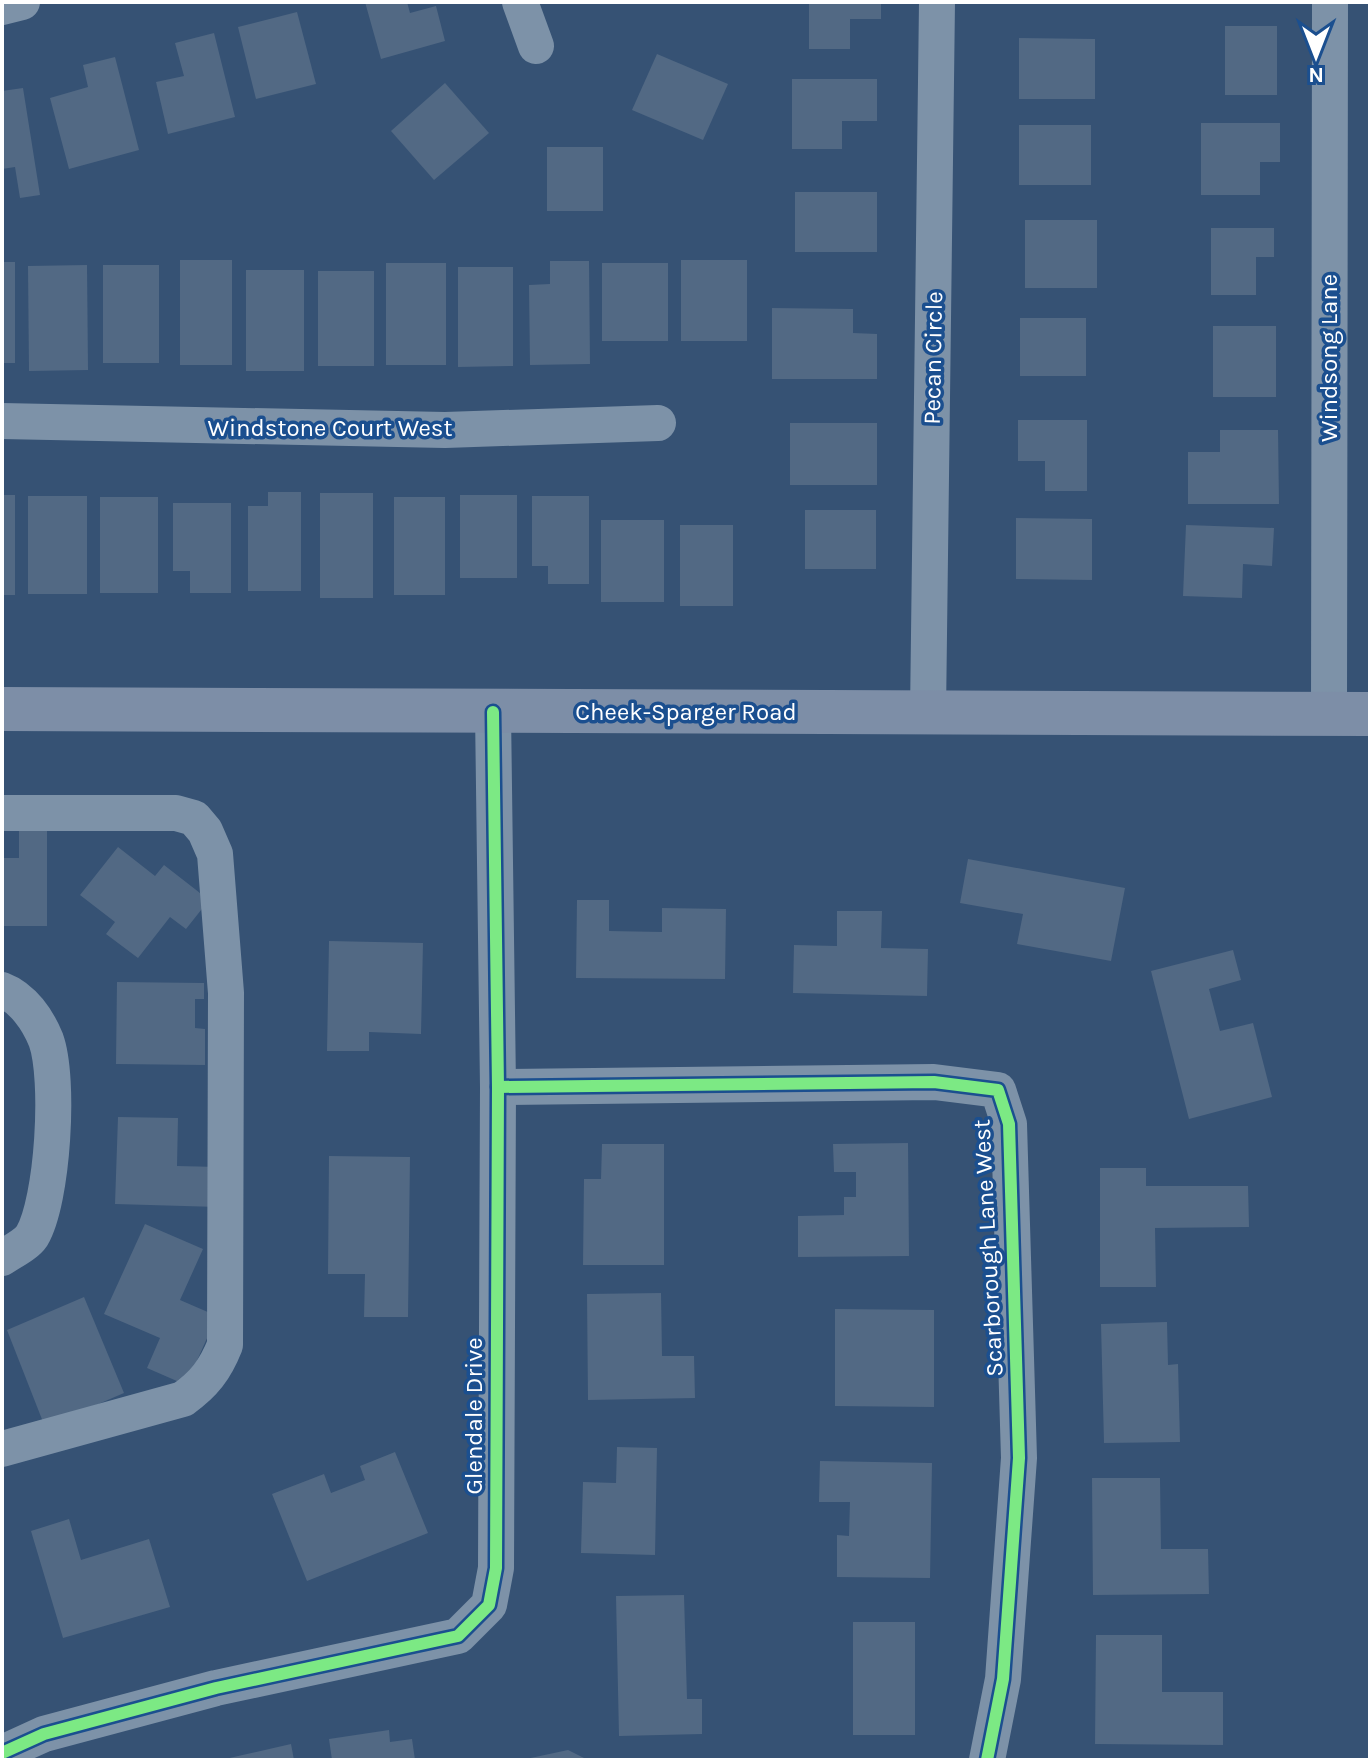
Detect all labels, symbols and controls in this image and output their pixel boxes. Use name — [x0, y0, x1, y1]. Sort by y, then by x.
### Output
north arrow — [1276, 16, 1356, 96]
text: N — [1308, 62, 1324, 88]
street label: Windsong Lane — [1315, 274, 1343, 442]
street label: Pecan Circle — [918, 291, 948, 425]
street label: Windstone Court West — [208, 414, 452, 442]
street label: Cheek-Sparger Road — [575, 698, 797, 726]
street label: Scarborough Lane West — [967, 1119, 1009, 1377]
street label: Glendale Drive — [460, 1337, 488, 1495]

